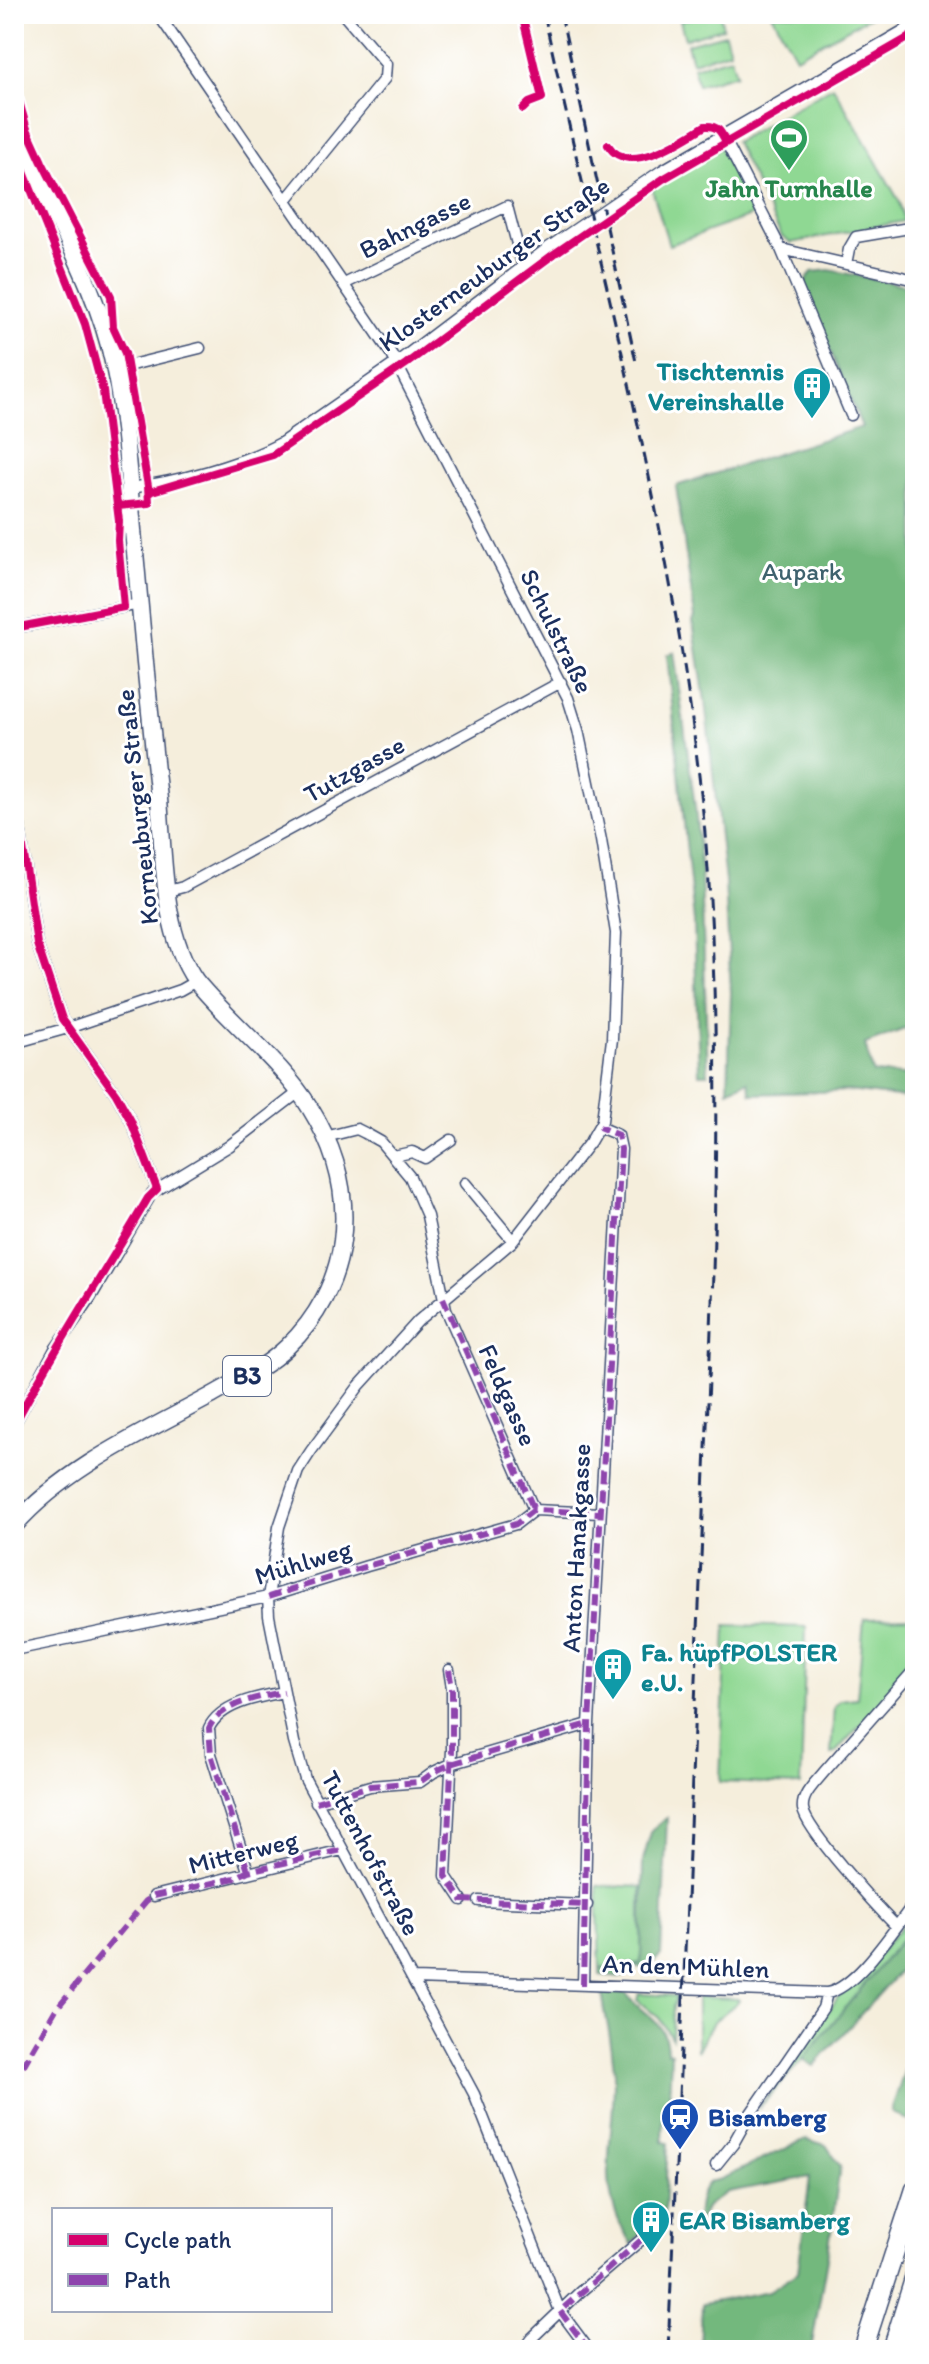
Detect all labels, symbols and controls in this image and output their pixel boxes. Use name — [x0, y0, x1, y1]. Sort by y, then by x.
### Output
sports icon: Jahn Turnhalle — [768, 117, 810, 172]
street label: Klosterneuburger Straße — [372, 169, 616, 359]
place label: Jahn Turnhalle — [704, 172, 873, 204]
street label: Bahngasse — [354, 184, 476, 266]
place label: Tischtennis Vereinshalle — [648, 355, 784, 417]
building icon: Tischtennis Vereinshalle — [791, 365, 833, 420]
park label: Aupark — [762, 555, 843, 587]
street label: Schulstraße — [513, 563, 601, 699]
street label: Korneuburger Straße — [109, 688, 165, 926]
street label: Tutzgasse — [298, 728, 410, 810]
street label: Feldgasse — [471, 1339, 545, 1451]
road number: B3 — [223, 1356, 271, 1396]
street label: Anton Hanakgasse — [555, 1443, 597, 1653]
street label: Mühlweg — [251, 1532, 356, 1592]
place label: Fa. hüpfPOLSTER e.U. — [641, 1636, 838, 1698]
building icon: Fa. hüpfPOLSTER e.U. — [592, 1646, 634, 1701]
street label: Tuttenhofstraße — [314, 1765, 428, 1941]
street label: Mitterweg — [185, 1823, 302, 1881]
street label: An den Mühlen — [602, 1947, 770, 1985]
station icon: Bisamberg — [659, 2096, 701, 2151]
place label: Bisamberg — [708, 2101, 827, 2133]
building icon: EAR Bisamberg — [630, 2199, 672, 2254]
place label: EAR Bisamberg — [679, 2204, 850, 2236]
legend — [52, 2208, 332, 2312]
text: Cycle path — [124, 2225, 231, 2254]
text: Path — [124, 2265, 171, 2294]

